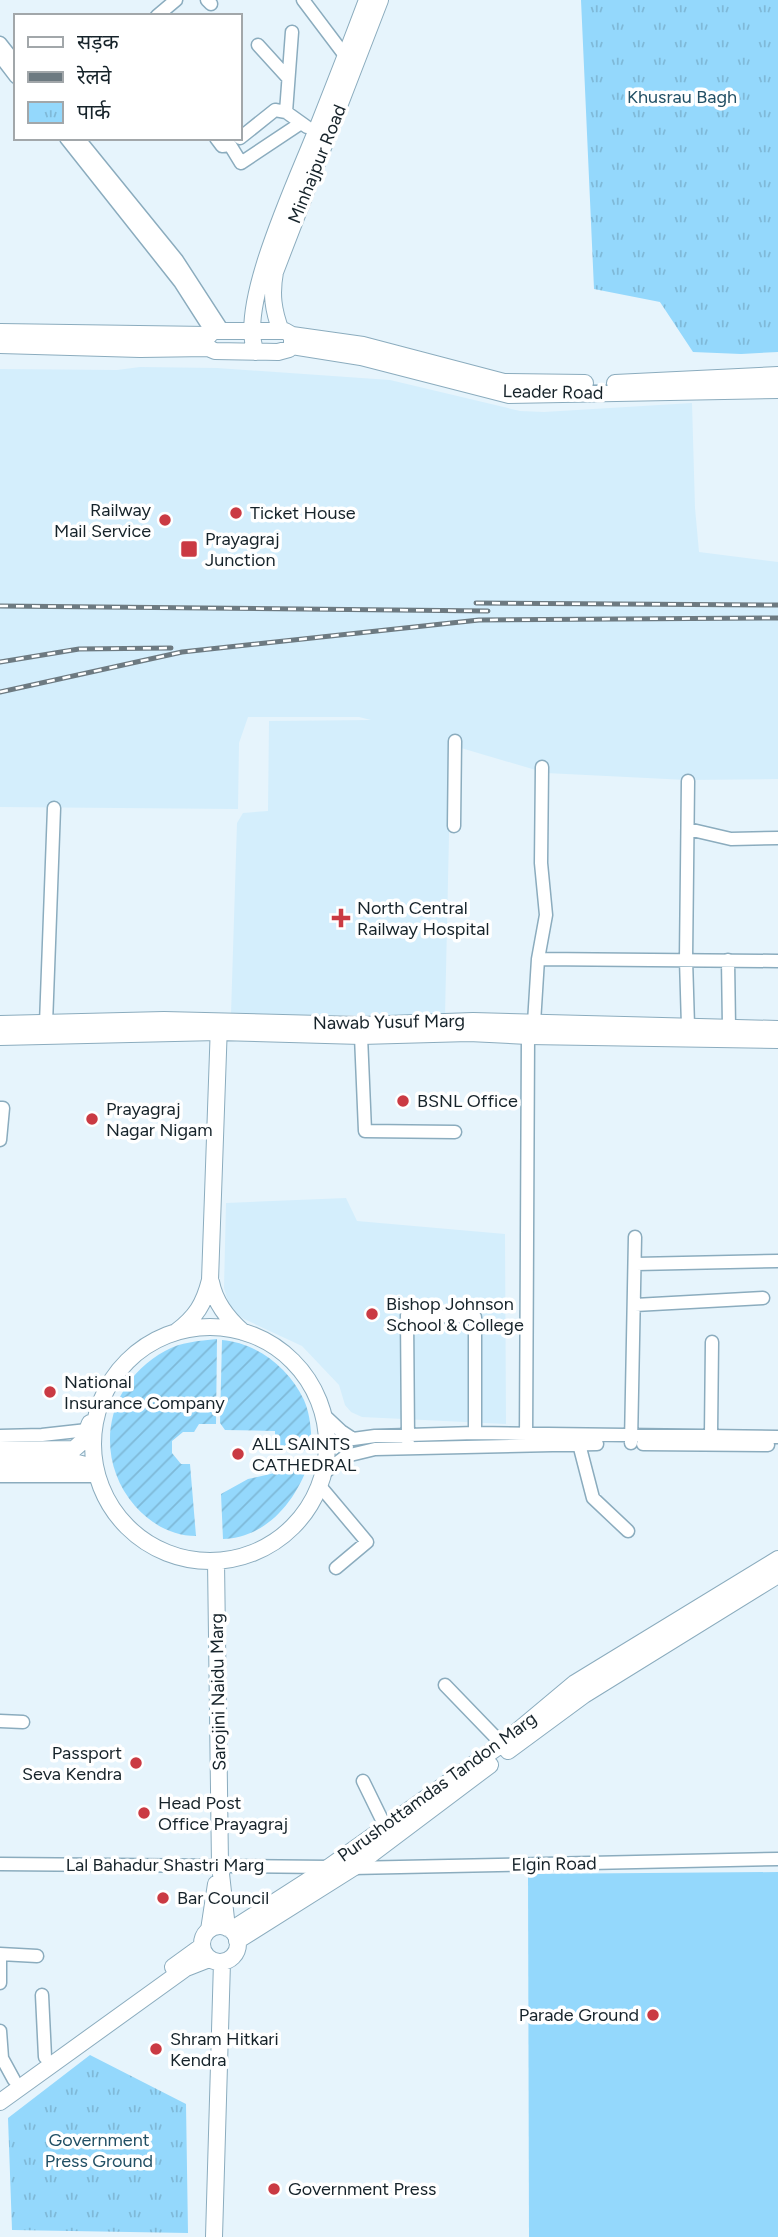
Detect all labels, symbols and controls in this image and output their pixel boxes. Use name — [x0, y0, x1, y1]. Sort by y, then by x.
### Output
legend — [14, 14, 242, 140]
text: सड़क — [77, 29, 119, 54]
text: रेलवे — [76, 64, 112, 89]
park label: Khusrau Bagh — [627, 86, 737, 108]
text: पार्क — [77, 99, 111, 124]
street label: Minhajpur Road — [283, 101, 351, 227]
street label: Leader Road — [502, 380, 604, 404]
place label: Railway Mail Service — [54, 499, 152, 542]
place label: Ticket House — [250, 502, 356, 524]
marker: Ticket House — [228, 505, 244, 521]
marker: Railway Mail Service — [157, 512, 173, 528]
place label: Prayagraj Junction — [205, 528, 280, 571]
marker: Prayagraj Junction — [179, 539, 199, 559]
place label: North Central Railway Hospital — [357, 897, 490, 940]
marker: North Central Railway Hospital — [331, 908, 351, 928]
street label: Nawab Yusuf Marg — [313, 1010, 465, 1034]
place label: BSNL Office — [417, 1090, 518, 1112]
marker: BSNL Office — [395, 1093, 411, 1109]
place label: Prayagraj Nagar Nigam — [106, 1098, 213, 1141]
marker: Prayagraj Nagar Nigam — [84, 1111, 100, 1127]
place label: Bishop Johnson School & College — [386, 1293, 524, 1336]
marker: Bishop Johnson School & College — [364, 1306, 380, 1322]
place label: National Insurance Company — [64, 1371, 225, 1414]
marker: National Insurance Company — [42, 1384, 58, 1400]
place label: ALL SAINTS CATHEDRAL — [252, 1433, 357, 1476]
marker: ALL SAINTS CATHEDRAL — [230, 1446, 246, 1462]
street label: Sarojini Naidu Marg — [206, 1613, 230, 1771]
street label: Purushottamdas Tandon Marg — [333, 1707, 541, 1867]
place label: Passport Seva Kendra — [22, 1742, 122, 1785]
marker: Passport Seva Kendra — [128, 1755, 144, 1771]
place label: Head Post Office Prayagraj — [158, 1792, 288, 1835]
marker: Head Post Office Prayagraj — [136, 1805, 152, 1821]
street label: Elgin Road — [511, 1852, 597, 1876]
street label: Lal Bahadur Shastri Marg — [66, 1854, 264, 1876]
place label: Bar Council — [177, 1887, 269, 1909]
marker: Bar Council — [155, 1890, 171, 1906]
place label: Parade Ground — [519, 2004, 639, 2026]
marker: Parade Ground — [645, 2007, 661, 2023]
place label: Shram Hitkari Kendra — [170, 2028, 279, 2071]
marker: Shram Hitkari Kendra — [148, 2041, 164, 2057]
park label: Government Press Ground — [45, 2129, 153, 2172]
place label: Government Press — [288, 2178, 436, 2200]
marker: Government Press — [266, 2181, 282, 2197]

